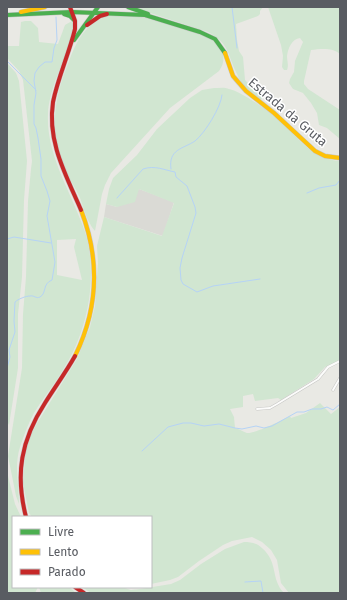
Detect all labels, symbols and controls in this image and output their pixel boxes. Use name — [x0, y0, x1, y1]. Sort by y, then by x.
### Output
street label: Estrada da Gruta — [246, 75, 330, 149]
legend — [12, 516, 152, 588]
text: Livre — [48, 525, 74, 539]
text: Lento — [48, 545, 78, 559]
text: Parado — [48, 565, 86, 579]

